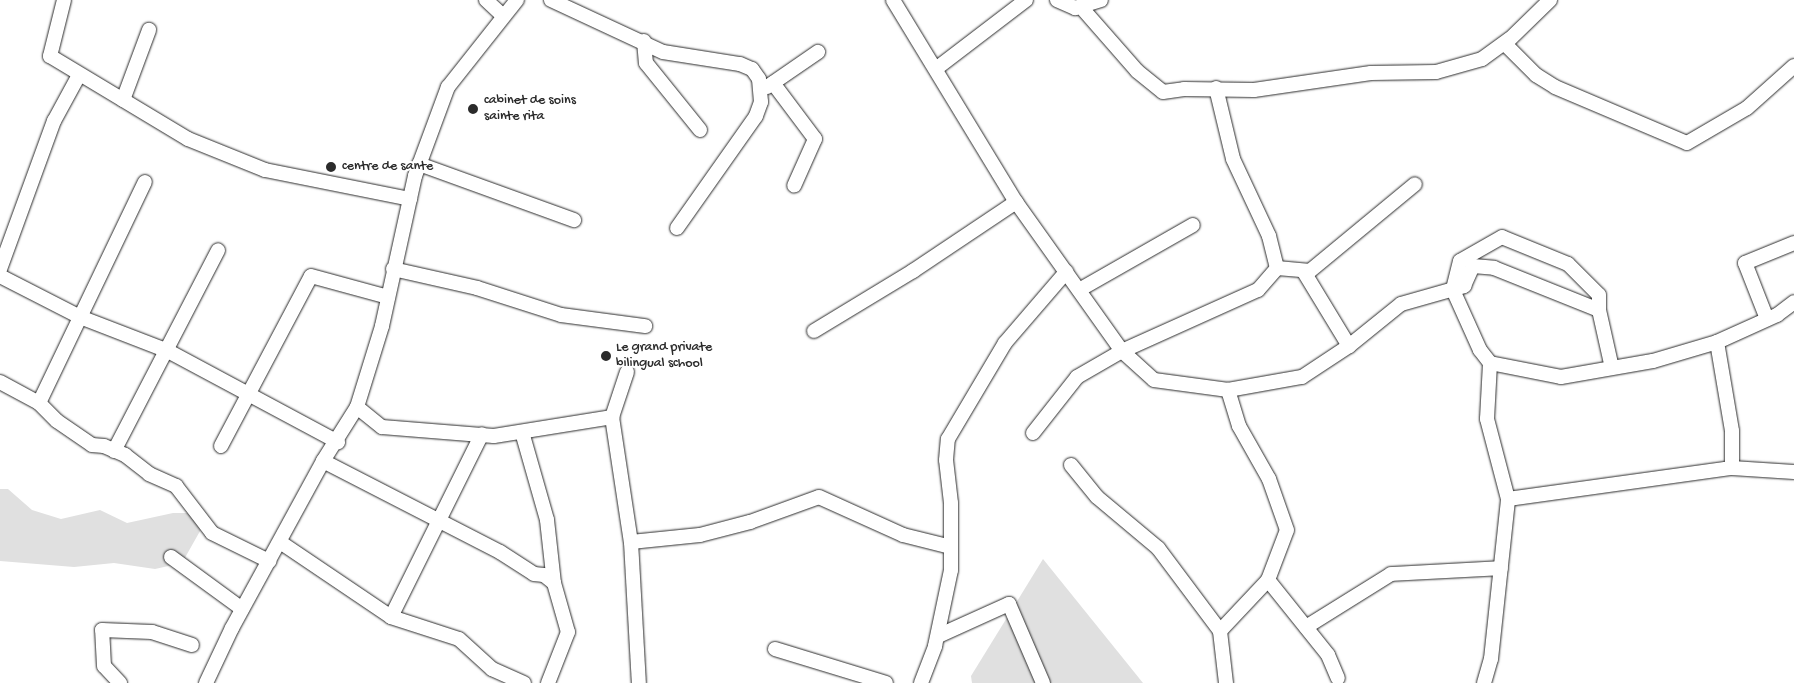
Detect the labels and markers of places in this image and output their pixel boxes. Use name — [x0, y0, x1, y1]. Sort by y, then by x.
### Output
place label: cabinet de soins sainte rita — [484, 93, 576, 125]
marker: cabinet de soins sainte rita — [466, 102, 480, 116]
place label: centre de sante — [342, 159, 433, 175]
marker: centre de sante — [324, 160, 338, 174]
place label: Le grand private bilingual school — [616, 340, 712, 372]
marker: Le grand private bilingual school — [600, 350, 612, 362]

